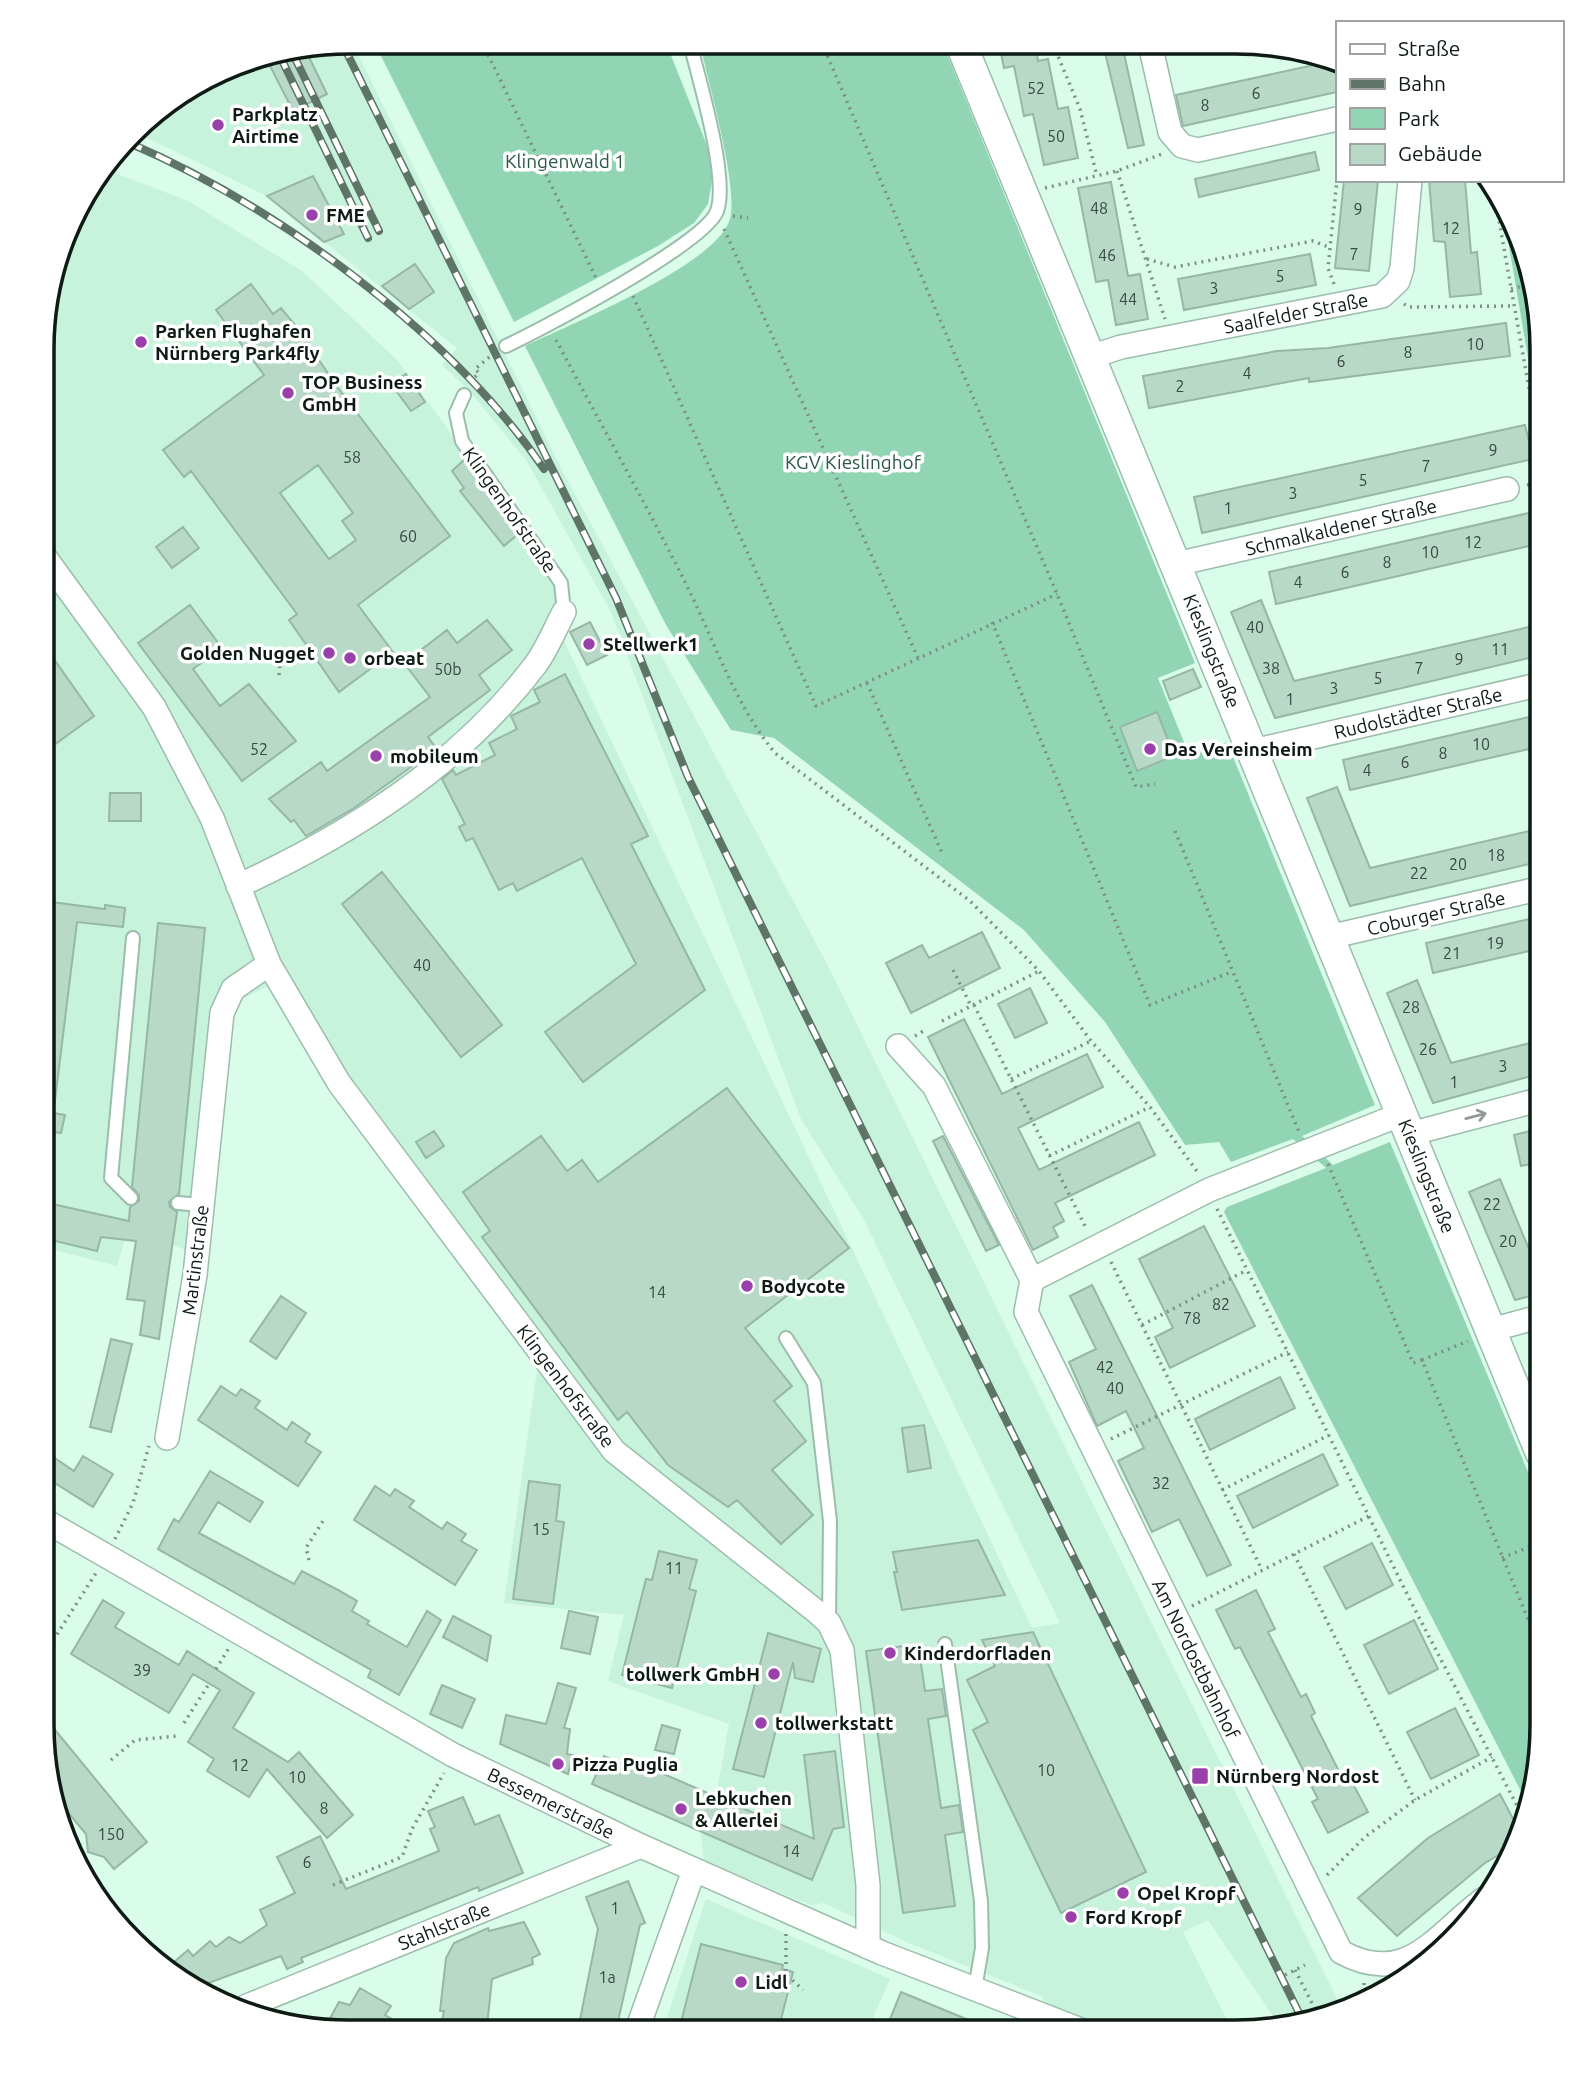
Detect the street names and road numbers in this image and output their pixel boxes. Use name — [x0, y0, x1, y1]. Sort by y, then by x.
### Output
street label: Saalfelder Straße — [1222, 288, 1370, 338]
street label: Klingenhofstraße — [459, 443, 561, 577]
street label: Schmalkaldener Straße — [1243, 494, 1439, 560]
street label: Kieslingstraße — [1179, 591, 1245, 711]
street label: Rudolstädter Straße — [1332, 683, 1504, 743]
street label: Coburger Straße — [1365, 886, 1507, 940]
street label: Kieslingstraße — [1394, 1116, 1460, 1236]
street label: Martinstraße — [177, 1204, 213, 1316]
street label: Klingenhofstraße — [513, 1320, 619, 1452]
street label: Am Nordostbahnhof — [1148, 1576, 1245, 1743]
street label: Bessemerstraße — [484, 1763, 618, 1843]
street label: Stahlstraße — [395, 1898, 493, 1954]

